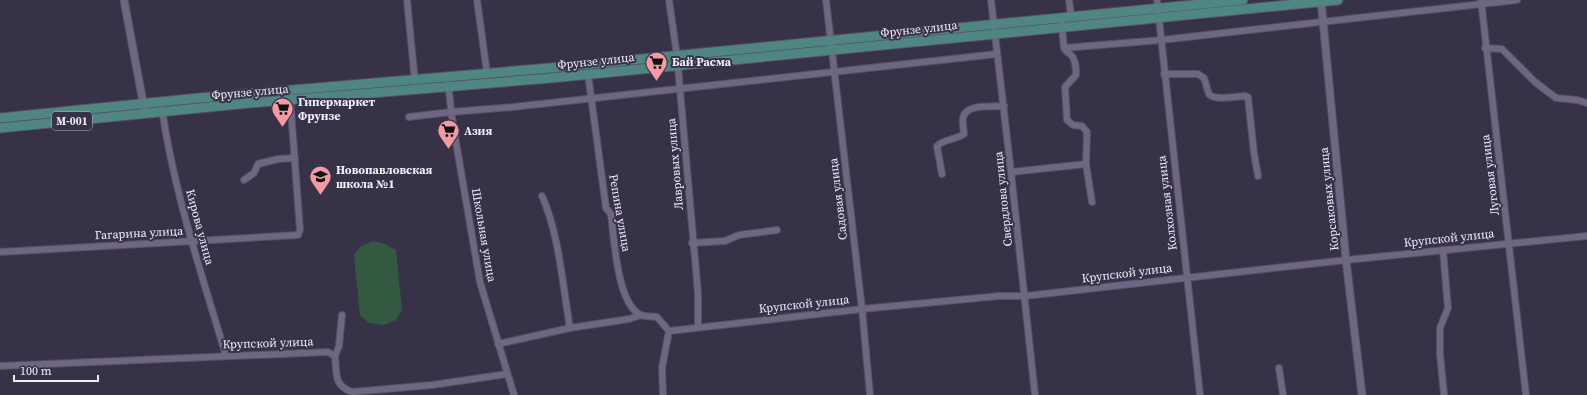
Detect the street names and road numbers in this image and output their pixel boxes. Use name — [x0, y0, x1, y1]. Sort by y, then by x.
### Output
street label: Фрунзе улица — [880, 17, 959, 41]
street label: Фрунзе улица — [557, 49, 636, 73]
street label: Фрунзе улица — [211, 81, 290, 103]
road number: M-001 — [52, 112, 92, 130]
street label: Лавровых улица — [663, 117, 687, 211]
street label: Луговая улица — [1477, 133, 1503, 216]
street label: Корсаковых улица — [1316, 146, 1342, 252]
street label: Свердлова улица — [990, 150, 1016, 247]
street label: Колхозная улица — [1153, 154, 1181, 251]
street label: Садовая улица — [825, 156, 851, 241]
street label: Репина улица — [605, 173, 635, 254]
street label: Кирова улица — [182, 187, 218, 268]
street label: Школьная улица — [468, 187, 500, 284]
street label: Гагарина улица — [94, 223, 185, 243]
street label: Крупской улица — [1403, 225, 1496, 251]
street label: Крупской улица — [1081, 259, 1174, 286]
street label: Крупской улица — [758, 291, 851, 317]
street label: Крупской улица — [222, 333, 315, 353]

